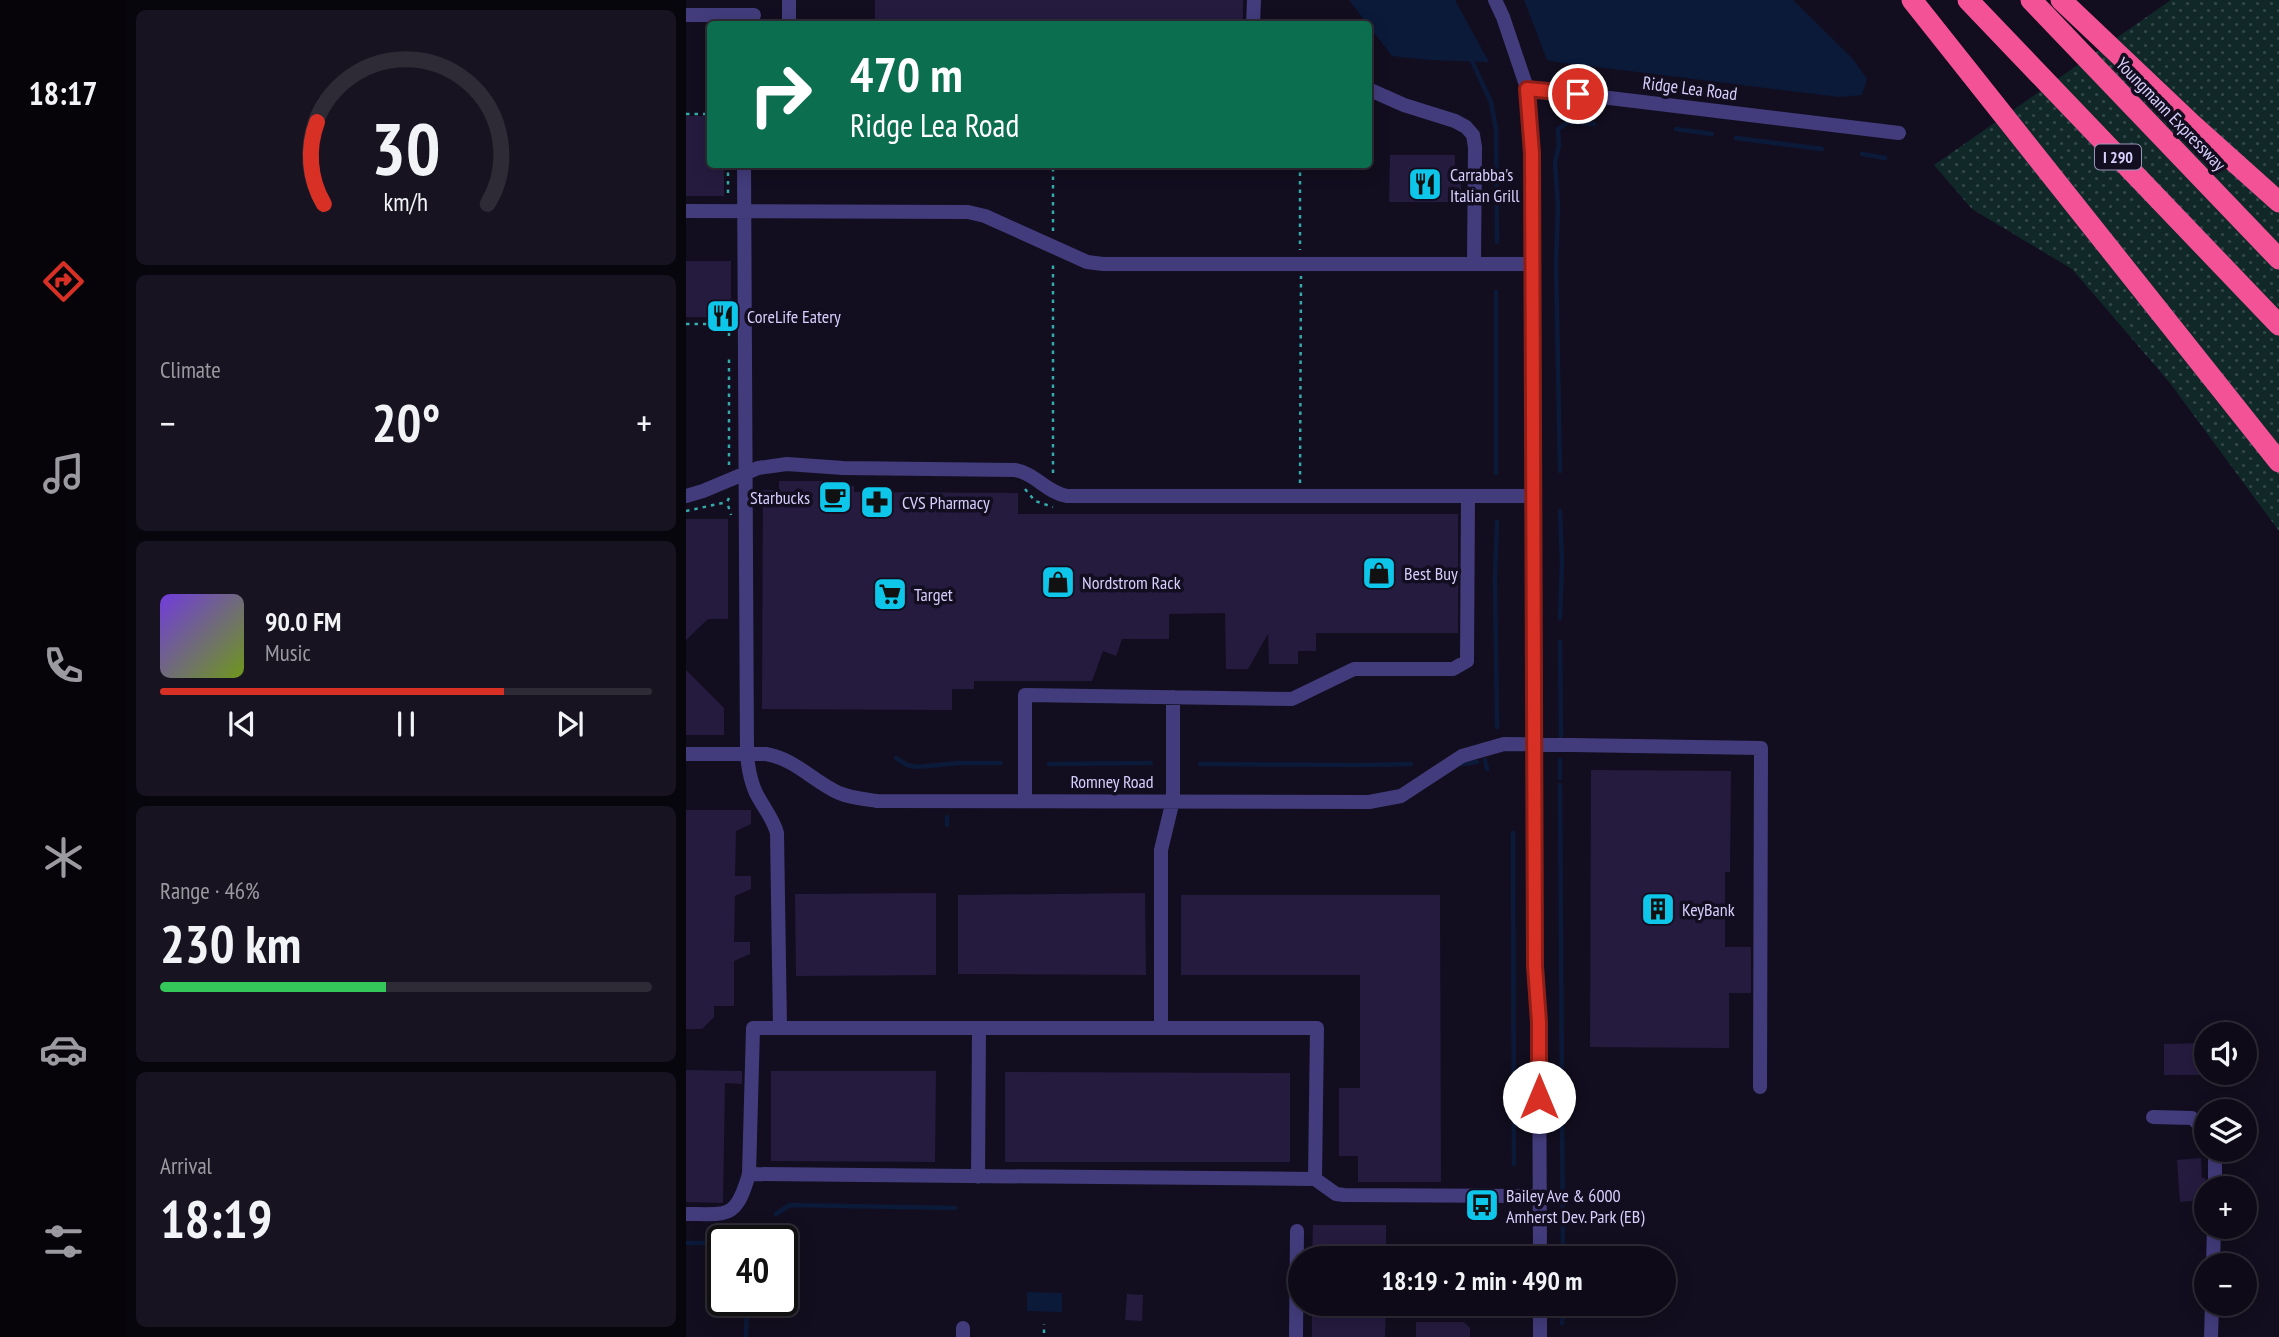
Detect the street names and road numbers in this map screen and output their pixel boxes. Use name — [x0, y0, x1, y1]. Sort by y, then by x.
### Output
street label: Youngmann Expressway — [2111, 52, 2231, 176]
street label: Ridge Lea Road — [1641, 71, 1739, 105]
road number: I 290 — [2095, 144, 2141, 169]
street label: Romney Road — [1070, 770, 1154, 793]

